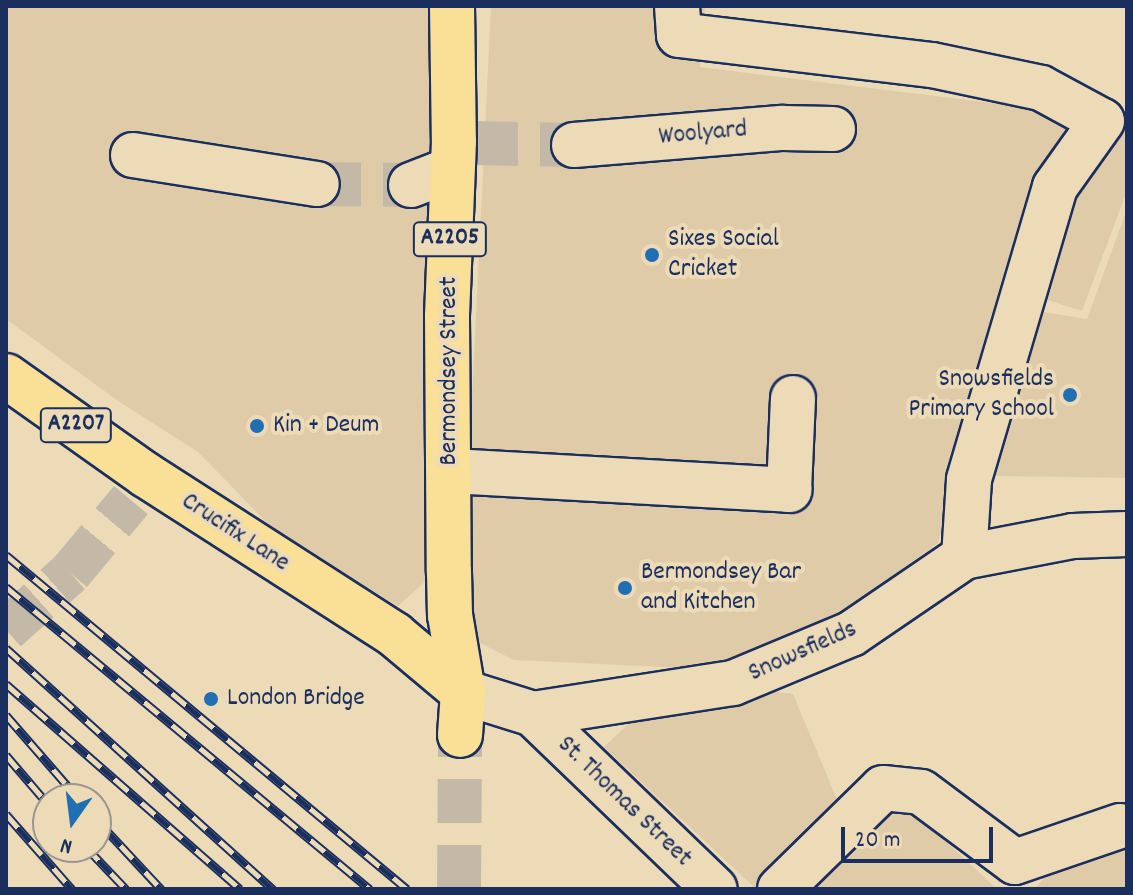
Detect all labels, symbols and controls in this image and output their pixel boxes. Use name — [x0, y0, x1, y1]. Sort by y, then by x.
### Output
street label: Woolyard — [657, 115, 749, 153]
road number: A2205 — [412, 219, 488, 259]
place label: Sixes Social Cricket — [668, 224, 779, 286]
marker: Sixes Social Cricket — [643, 246, 661, 264]
street label: Bermondsey Street — [434, 276, 466, 466]
place label: Snowsfields Primary School — [908, 364, 1054, 426]
marker: Snowsfields Primary School — [1061, 386, 1079, 404]
road number: A2207 — [38, 405, 114, 445]
place label: Kin + Deum — [273, 410, 379, 442]
marker: Kin + Deum — [248, 417, 266, 435]
street label: Crucifix Lane — [175, 486, 295, 580]
place label: Bermondsey Bar and Kitchen — [641, 557, 801, 618]
marker: Bermondsey Bar and Kitchen — [616, 579, 634, 597]
street label: Snowsfields — [744, 614, 862, 690]
place label: London Bridge — [227, 683, 365, 715]
marker: London Bridge — [202, 690, 220, 708]
street label: St. Thomas Street — [550, 730, 698, 874]
north arrow — [32, 783, 112, 863]
scale bar — [845, 811, 997, 861]
text: 20 m — [855, 824, 901, 858]
text: N — [58, 828, 76, 861]

